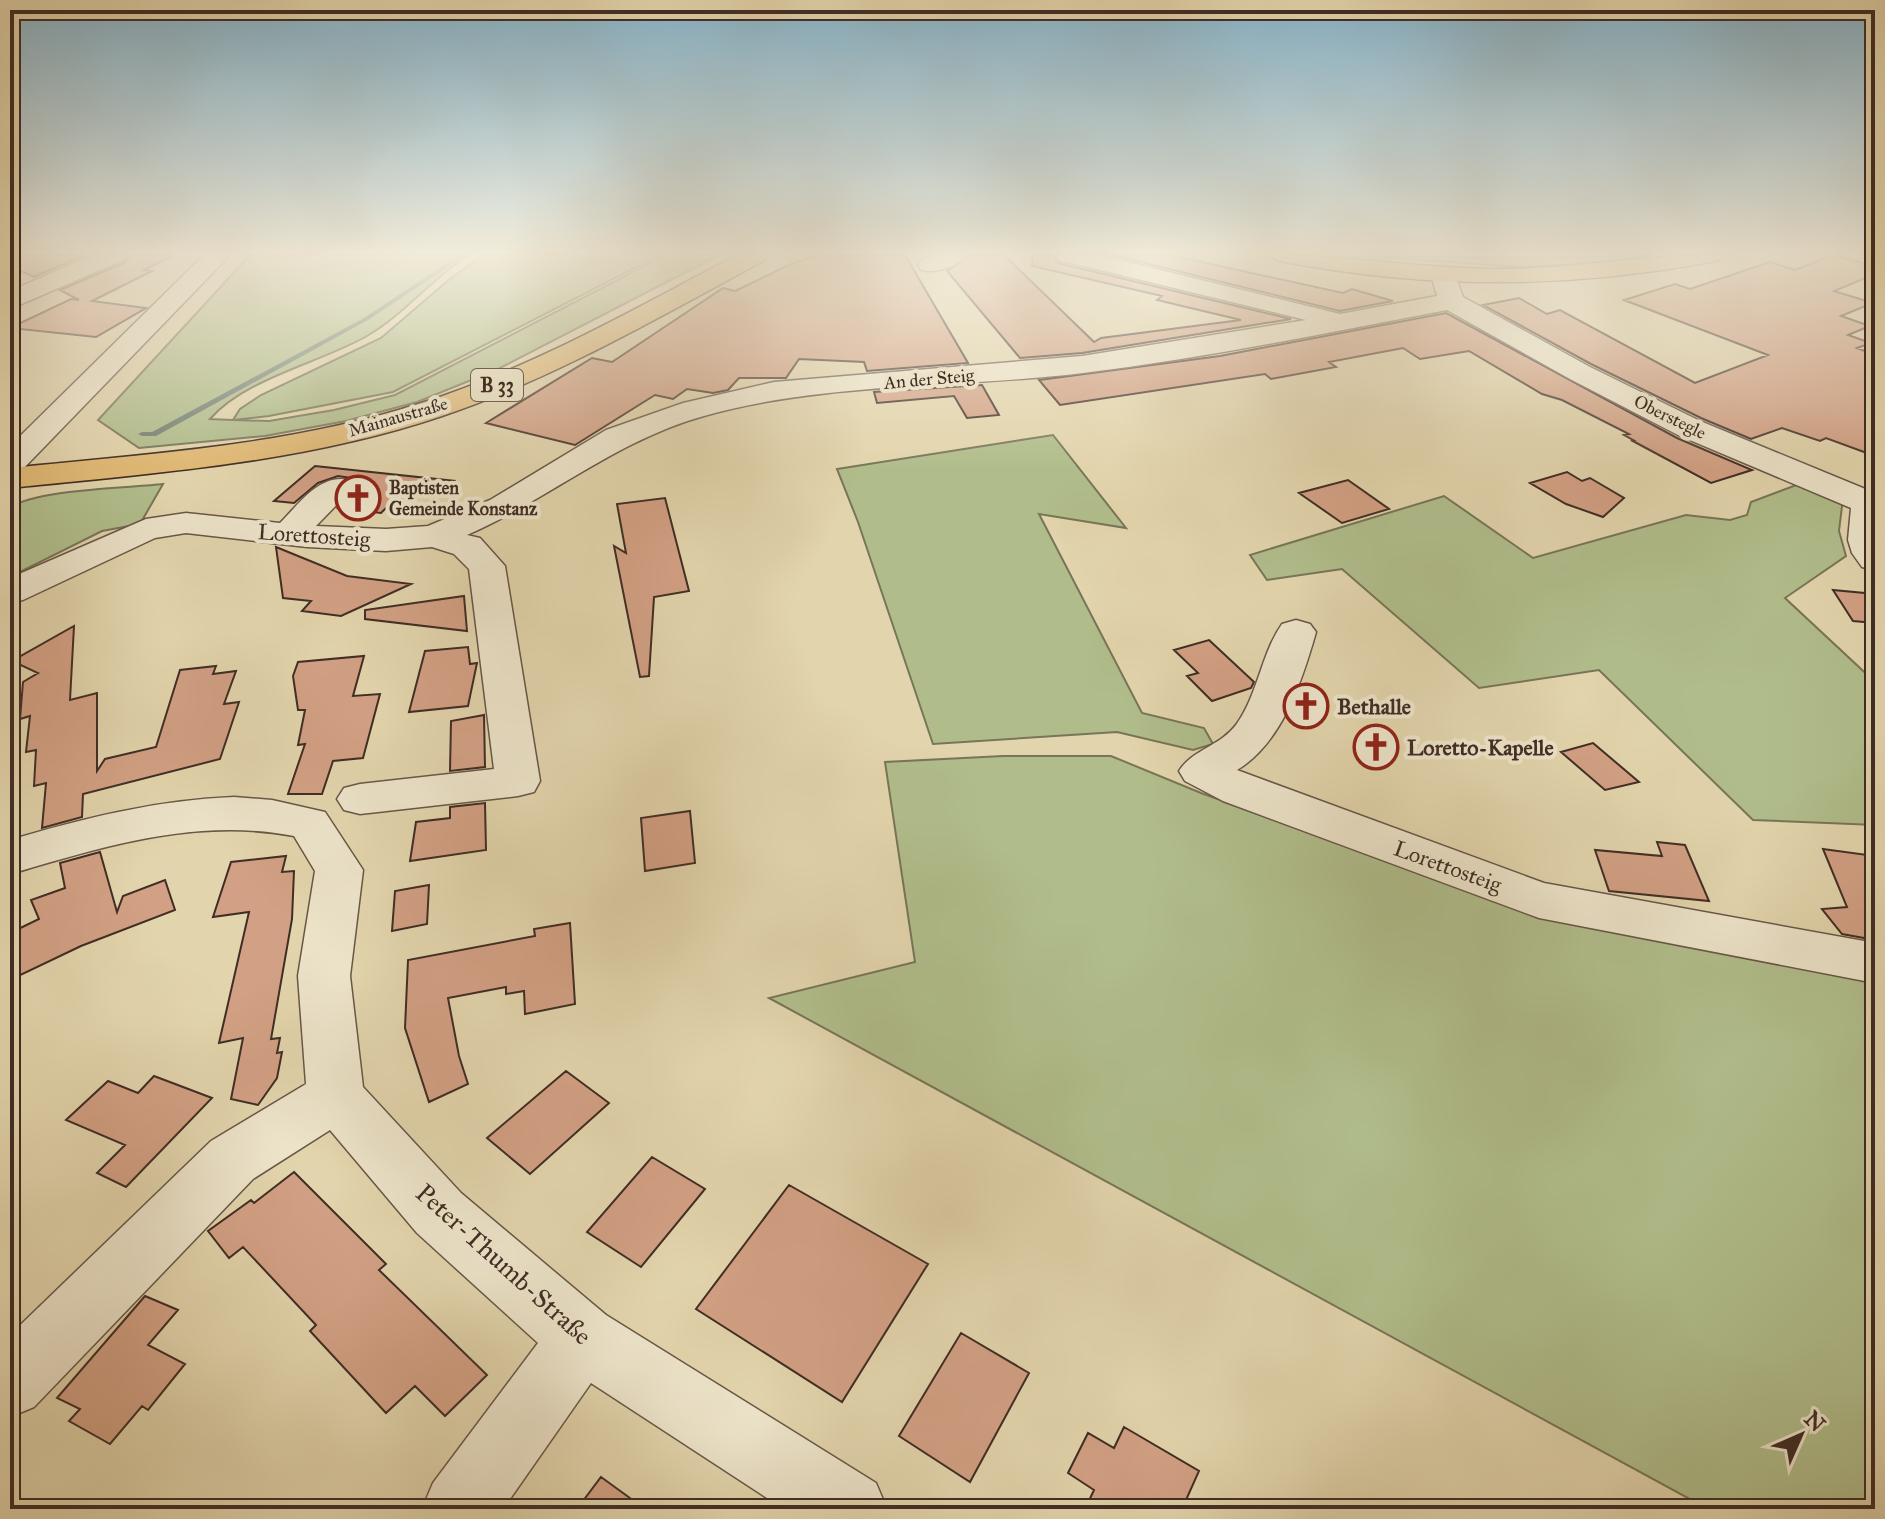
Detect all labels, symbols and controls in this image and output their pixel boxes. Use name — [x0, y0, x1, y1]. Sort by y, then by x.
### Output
street label: An der Steig — [882, 364, 976, 395]
road number: B 33 — [471, 369, 523, 401]
street label: Oberstegle — [1630, 390, 1710, 445]
street label: Mainaustraße — [346, 392, 450, 442]
church icon: Baptisten Gemeinde Konstanz — [334, 474, 382, 522]
place label: Baptisten Gemeinde Konstanz — [389, 477, 538, 520]
street label: Lorettosteig — [257, 518, 372, 553]
church icon: Bethalle — [1282, 682, 1330, 730]
place label: Bethalle — [1337, 693, 1411, 720]
church icon: Loretto-Kapelle — [1352, 723, 1400, 771]
place label: Loretto-Kapelle — [1407, 734, 1554, 761]
street label: Lorettosteig — [1390, 834, 1506, 899]
street label: Peter-Thumb-Straße — [409, 1177, 599, 1352]
north arrow — [1761, 1395, 1841, 1475]
text: N — [1799, 1405, 1831, 1438]

